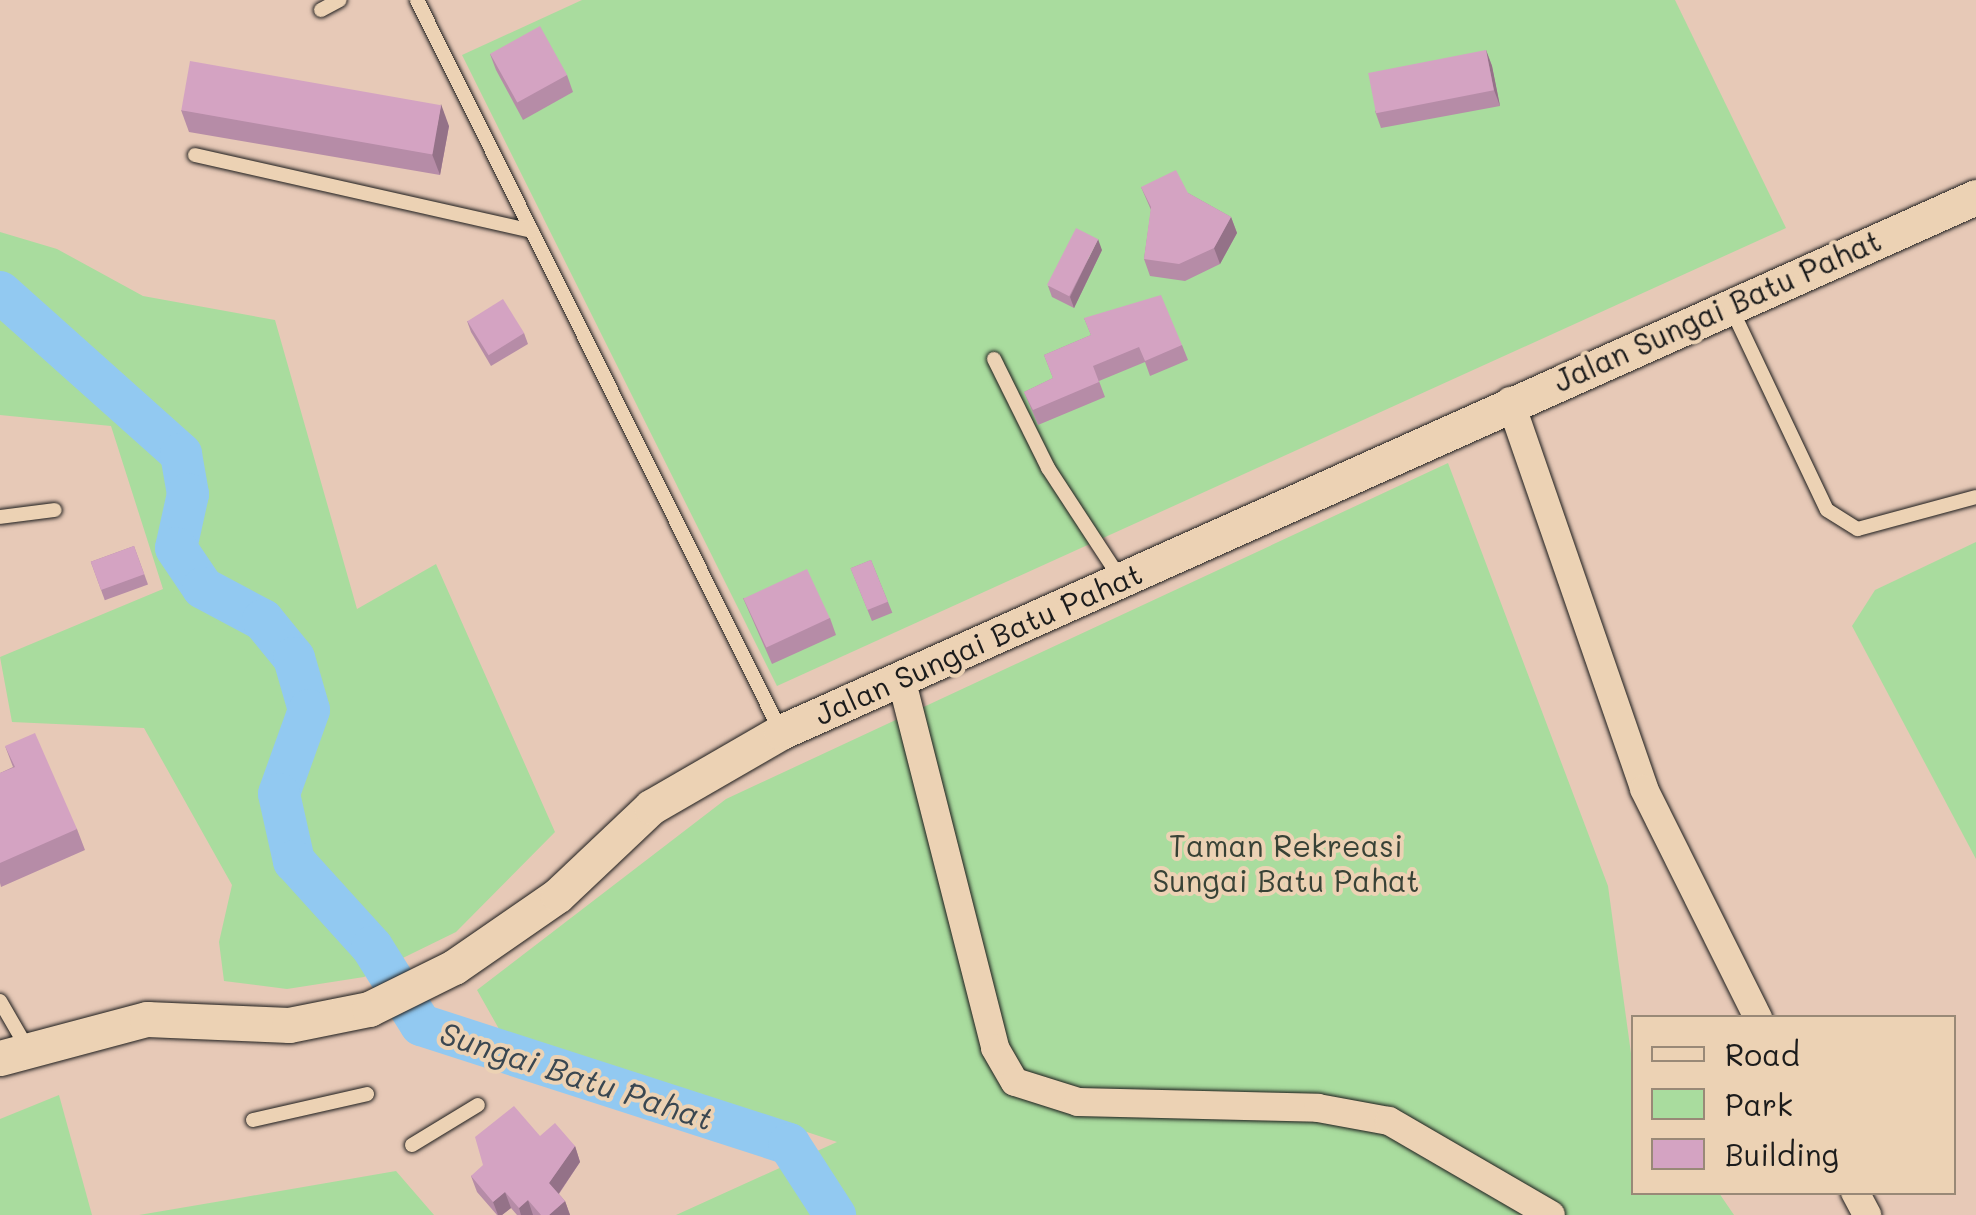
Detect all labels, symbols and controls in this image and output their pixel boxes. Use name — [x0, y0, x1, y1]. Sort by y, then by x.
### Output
street label: Jalan Sungai Batu Pahat — [1548, 221, 1886, 399]
street label: Jalan Sungai Batu Pahat — [809, 554, 1147, 732]
park label: Taman Rekreasi Sungai Batu Pahat — [1152, 827, 1420, 898]
water label: Sungai Batu Pahat — [436, 1013, 718, 1137]
legend — [1631, 1015, 1956, 1195]
text: Road — [1725, 1034, 1800, 1074]
text: Park — [1725, 1084, 1793, 1124]
text: Building — [1725, 1134, 1839, 1174]

